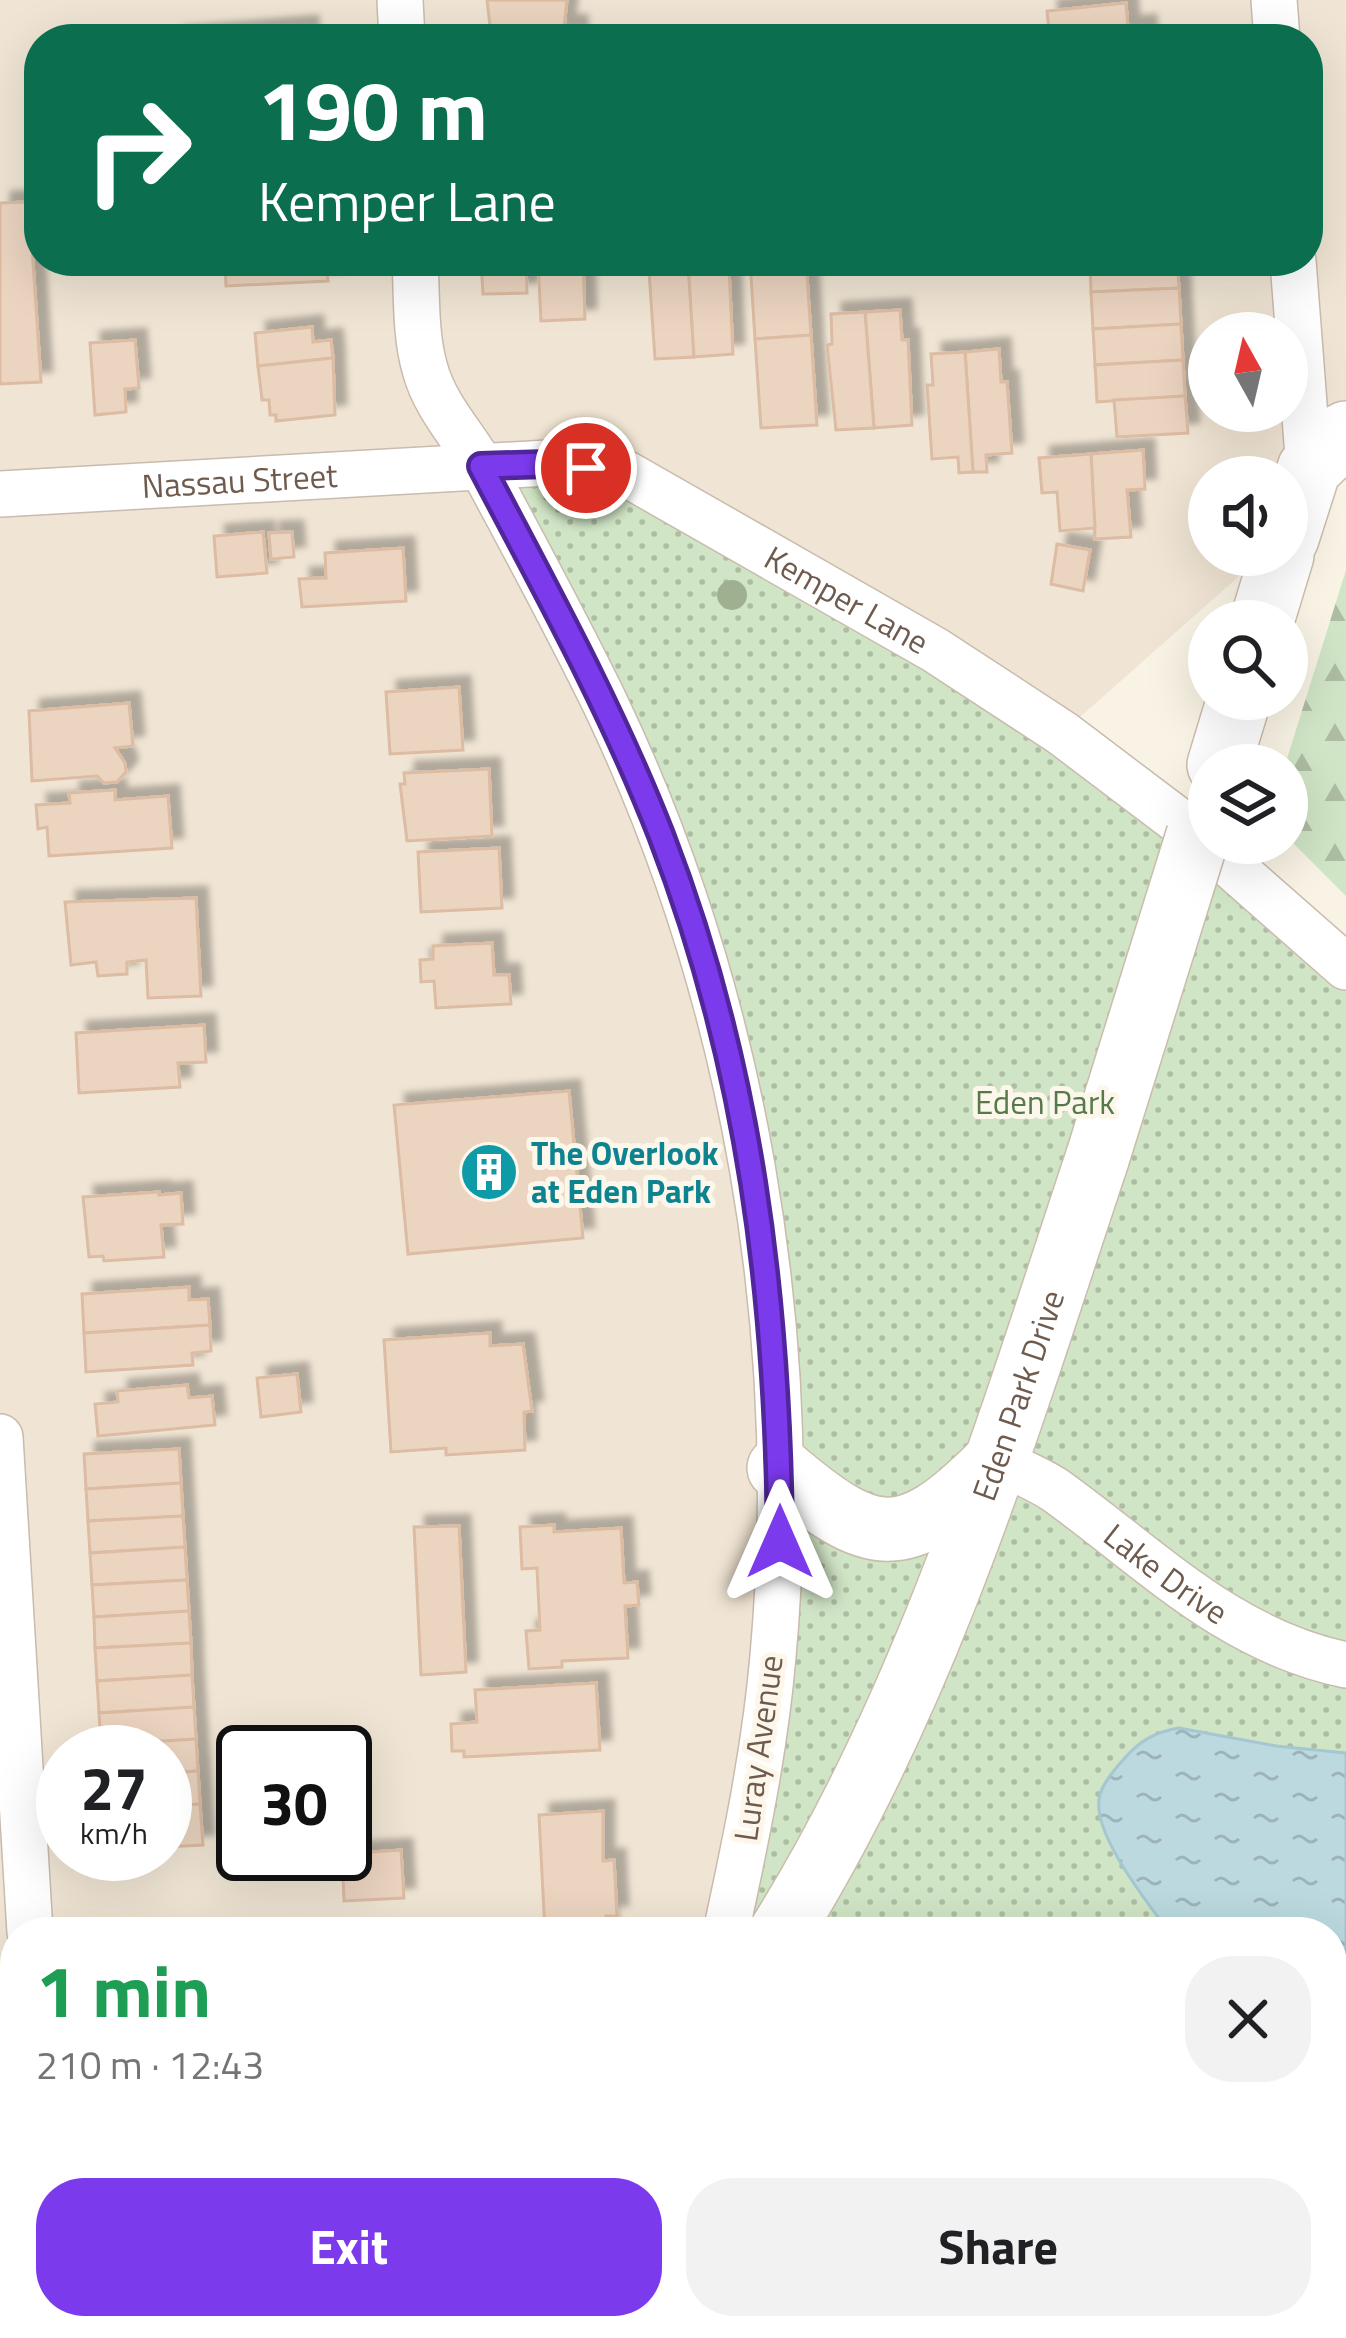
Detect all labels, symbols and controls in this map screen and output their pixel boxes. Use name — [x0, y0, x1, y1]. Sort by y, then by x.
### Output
text: 190 m — [258, 45, 488, 173]
icon: right — [60, 72, 216, 228]
text: Kemper Lane — [258, 160, 556, 242]
north arrow — [1188, 312, 1308, 432]
map controls — [1188, 312, 1308, 864]
pin — [535, 417, 637, 519]
icon: arrive — [553, 435, 619, 501]
street label: Nassau Street — [140, 450, 339, 511]
button: sound — [1188, 456, 1308, 576]
street label: Kemper Lane — [755, 533, 938, 667]
button: search — [1188, 600, 1308, 720]
button: layers — [1188, 744, 1308, 864]
park label: Eden Park — [975, 1077, 1115, 1127]
place label: The Overlook at Eden Park — [531, 1128, 719, 1216]
building icon: The Overlook at Eden Park — [458, 1141, 520, 1203]
street label: Eden Park Drive — [959, 1283, 1077, 1508]
position arrow — [717, 1479, 843, 1605]
street label: Lake Drive — [1093, 1511, 1238, 1637]
street label: Luray Avenue — [720, 1652, 796, 1844]
speed limit sign: 30 — [216, 1725, 372, 1881]
text: 27 — [80, 1742, 148, 1833]
text: km/h — [80, 1810, 148, 1856]
text: 1 min — [36, 1935, 211, 2045]
button: close — [1185, 1956, 1311, 2082]
text: 210 m · 12:43 — [36, 2035, 264, 2094]
button: Exit — [36, 2178, 662, 2316]
button: Share — [686, 2178, 1311, 2316]

